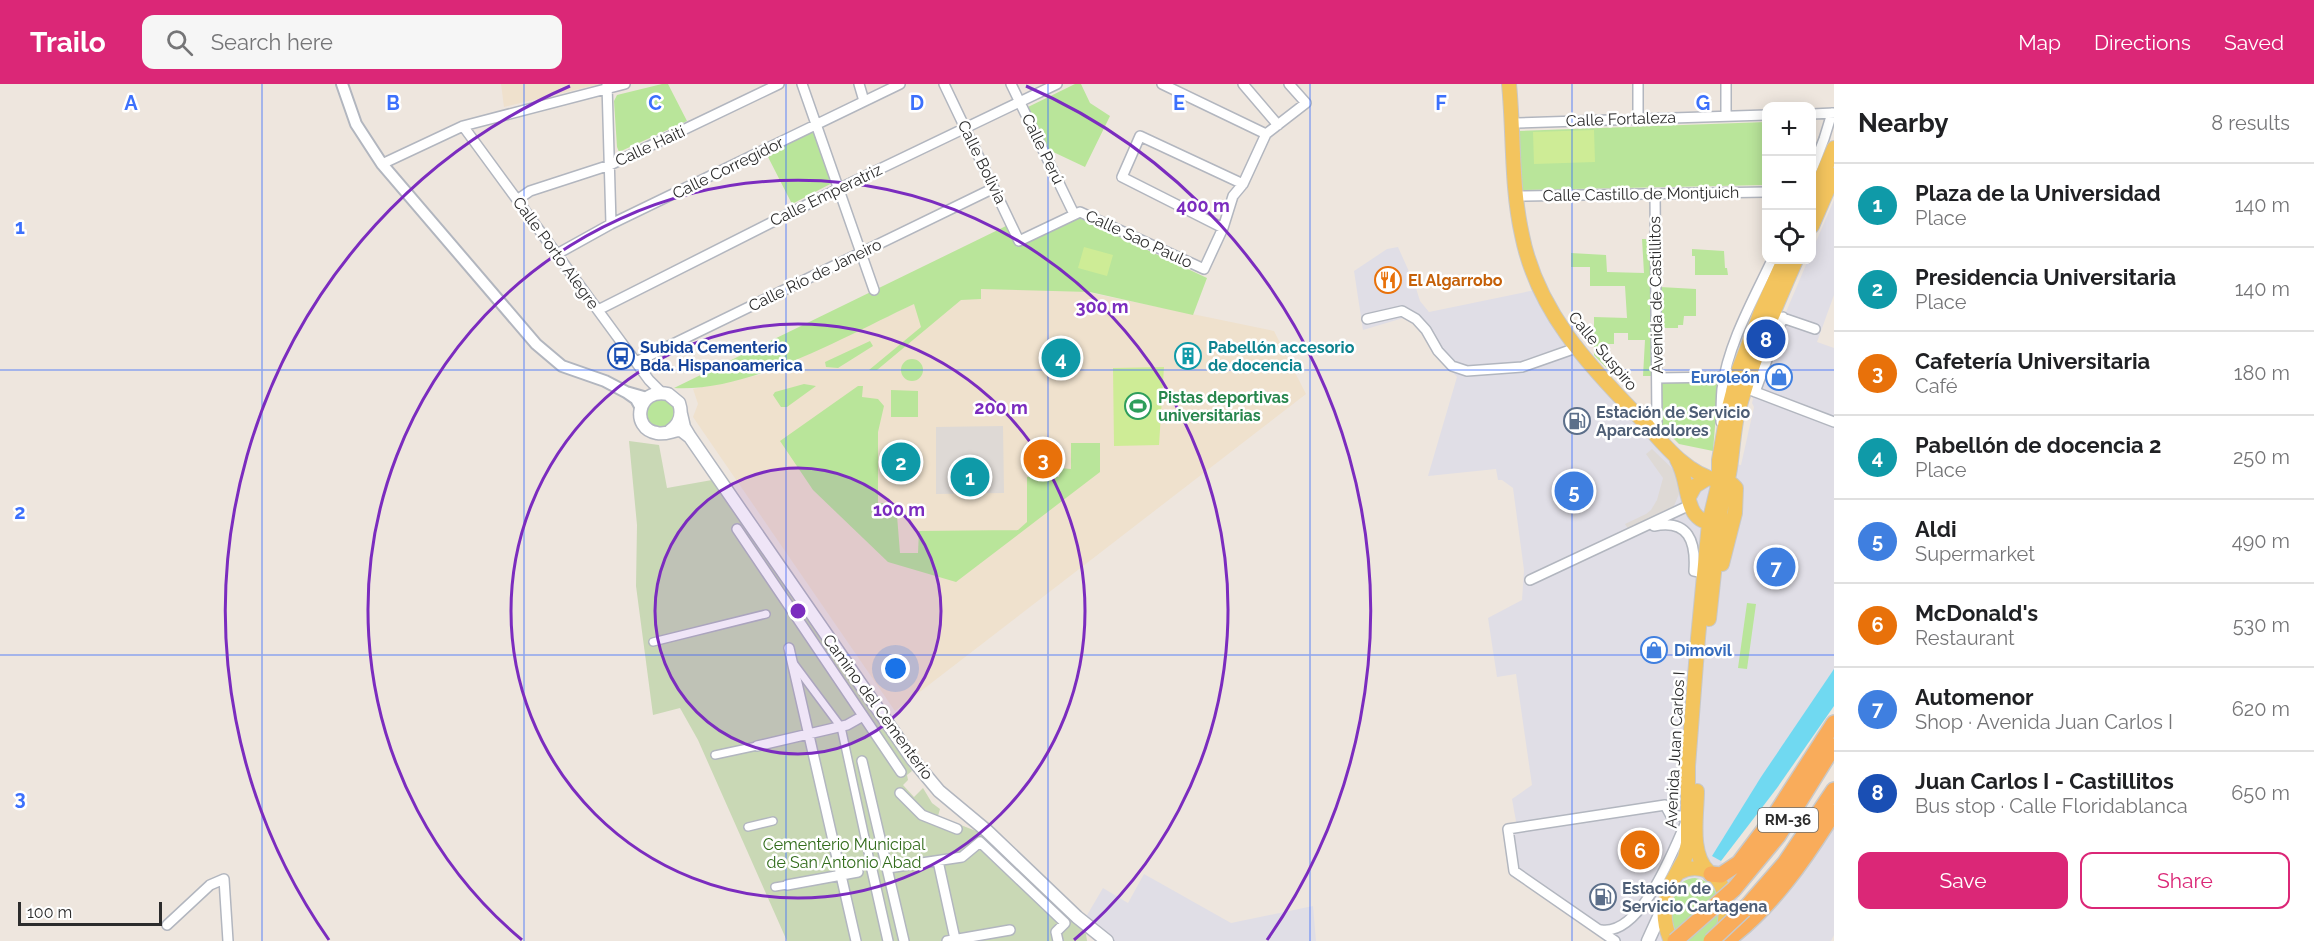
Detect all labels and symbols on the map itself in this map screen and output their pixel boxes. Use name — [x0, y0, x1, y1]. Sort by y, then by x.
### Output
text: A — [124, 91, 138, 115]
text: B — [386, 91, 400, 115]
text: C — [648, 91, 662, 115]
text: D — [910, 91, 924, 115]
text: E — [1173, 91, 1185, 115]
text: F — [1435, 91, 1447, 115]
text: G — [1696, 91, 1710, 115]
street label: Calle Fortaleza — [1566, 108, 1676, 130]
street label: Calle Perú — [1018, 111, 1068, 187]
street label: Calle Bolivia — [954, 117, 1010, 207]
street label: Calle Haití — [612, 121, 688, 170]
street label: Calle Corregidor — [669, 133, 787, 203]
street label: Calle Emperatriz — [767, 160, 885, 230]
street label: Calle Castillo de Montjuich — [1543, 183, 1739, 205]
street label: Calle Porto Alegre — [509, 193, 603, 313]
text: 400 m — [1176, 195, 1230, 216]
street label: Calle Sao Paulo — [1082, 206, 1196, 272]
text: 1 — [15, 215, 25, 239]
street label: Avenida de Castillitos — [1645, 216, 1667, 374]
street label: Calle Río de Janeiro — [745, 235, 885, 315]
restaurant icon: El Algarrobo — [1373, 265, 1403, 295]
place label: El Algarrobo — [1408, 271, 1503, 290]
text: 300 m — [1075, 296, 1129, 317]
street label: Calle Suspiro — [1565, 308, 1641, 394]
pin: 8 — [1746, 316, 1786, 362]
pin: 4 — [1042, 336, 1080, 380]
place label: Subida Cementerio Bda. Hispanoamerica — [640, 338, 803, 375]
place label: Pabellón accesorio de docencia — [1208, 338, 1355, 375]
bus stop icon: Subida Cementerio Bda. Hispanoamerica — [606, 341, 636, 371]
building icon: Pabellón accesorio de docencia — [1173, 341, 1203, 371]
shop icon: Euroleón — [1764, 362, 1794, 392]
place label: Euroleón — [1691, 368, 1760, 387]
place label: Pistas deportivas universitarias — [1158, 388, 1289, 425]
sports icon: Pistas deportivas universitarias — [1123, 391, 1153, 421]
text: 200 m — [974, 397, 1028, 418]
place label: Estación de Servicio Aparcadolores — [1596, 403, 1750, 440]
fuel station icon: Estación de Servicio Aparcadolores — [1562, 406, 1592, 436]
pin: 3 — [1024, 436, 1062, 482]
pin: 2 — [882, 440, 920, 484]
pin: 1 — [950, 454, 990, 500]
pin: 5 — [1554, 468, 1594, 514]
text: 100 m — [873, 499, 925, 520]
text: 2 — [14, 500, 26, 524]
pin: 7 — [1756, 544, 1796, 590]
centre of rings — [788, 601, 808, 621]
street label: Camino del Cementerio — [819, 631, 937, 783]
shop icon: Dimovil — [1639, 635, 1669, 665]
place label: Dimovil — [1674, 641, 1733, 660]
your location — [881, 654, 910, 683]
street label: Avenida Juan Carlos I — [1661, 671, 1689, 829]
text: 3 — [14, 786, 26, 810]
road number: RM-36 — [1758, 808, 1818, 832]
pin: 6 — [1620, 828, 1660, 873]
park label: Cementerio Municipal de San Antonio Abad — [763, 835, 926, 872]
place label: Estación de Servicio Cartagena — [1622, 879, 1767, 916]
fuel station icon: Estación de Servicio Cartagena — [1588, 882, 1618, 912]
scale bar — [18, 899, 162, 926]

